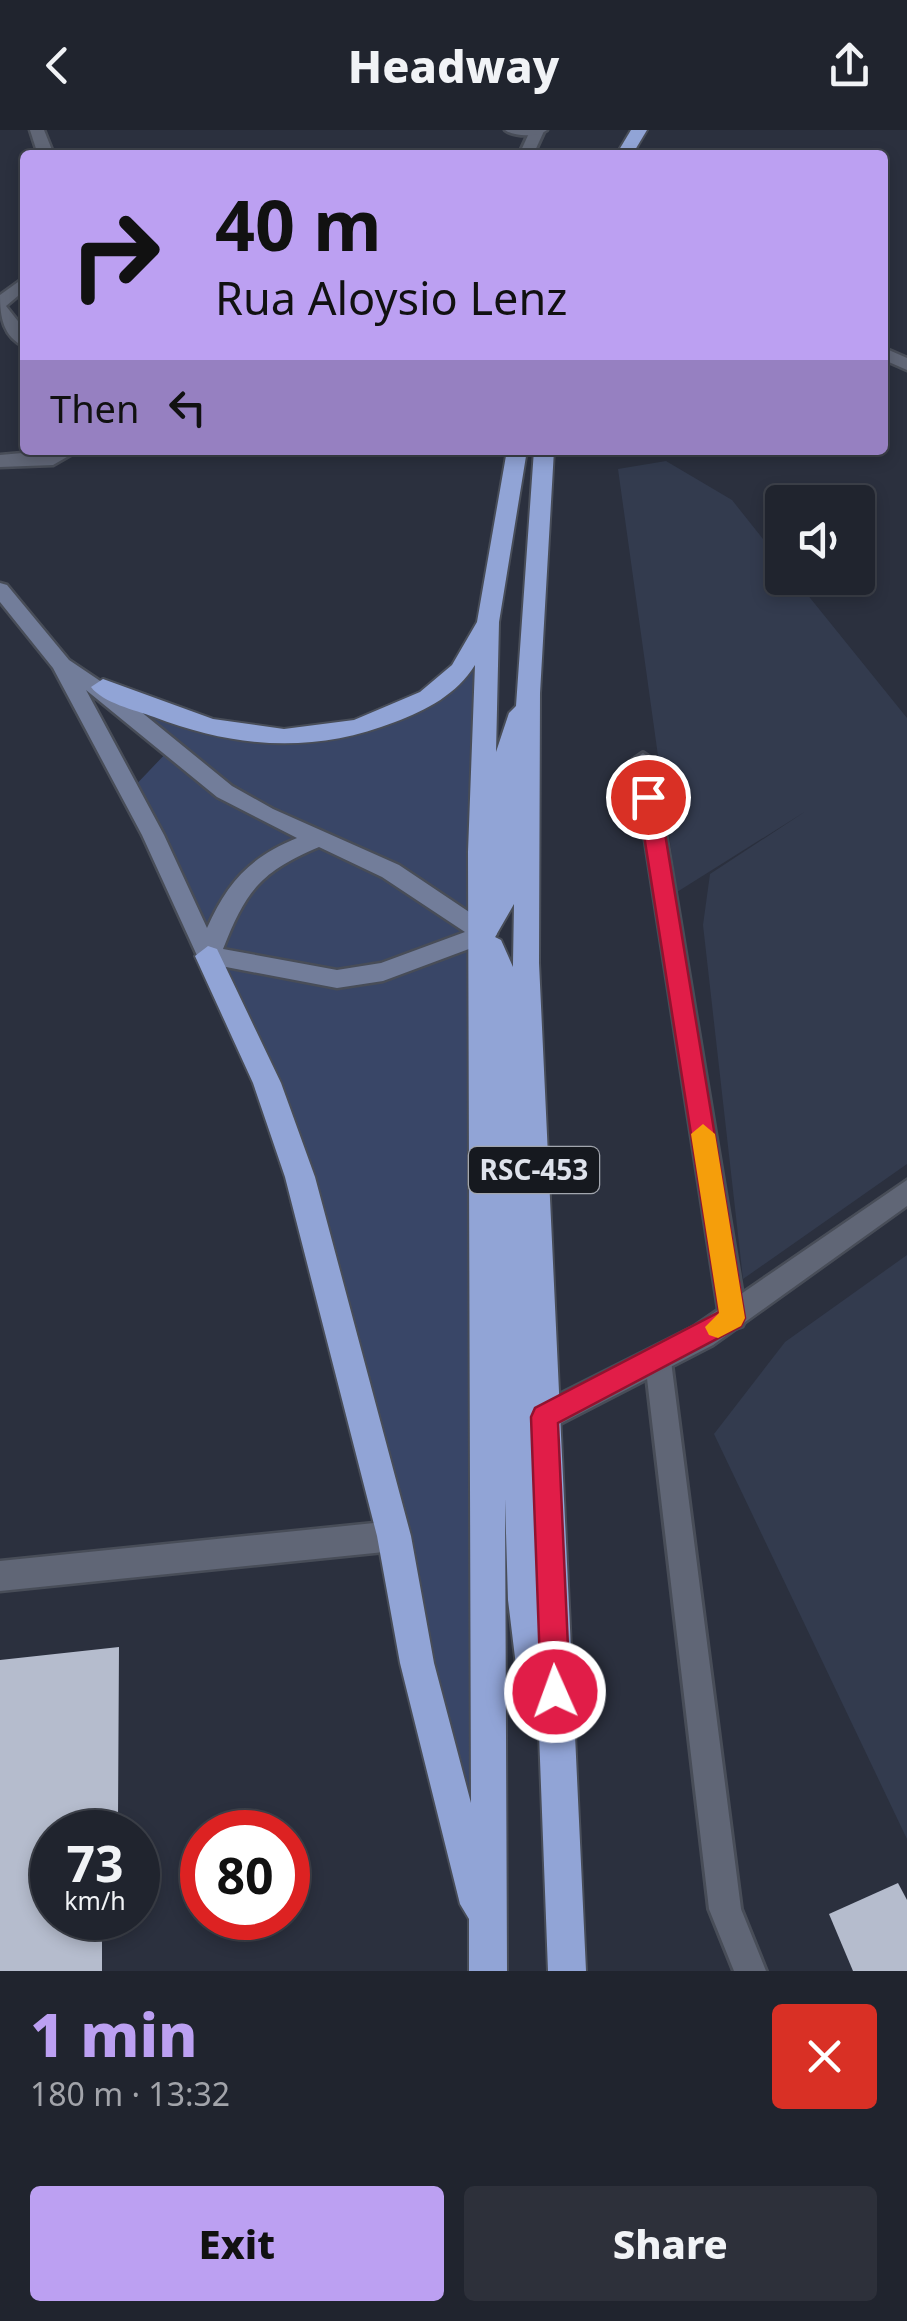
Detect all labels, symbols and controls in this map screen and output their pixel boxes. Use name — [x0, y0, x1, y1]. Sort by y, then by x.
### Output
text: Headway — [348, 35, 559, 96]
icon: back — [30, 38, 85, 93]
icon: share — [822, 38, 877, 93]
text: 40 m — [215, 176, 382, 272]
icon: right — [50, 190, 180, 320]
text: Rua Aloysio Lenz — [215, 267, 567, 328]
icon: left — [160, 380, 215, 435]
text: Then — [50, 382, 140, 434]
map controls — [765, 485, 875, 595]
button: sound — [765, 485, 875, 595]
pin — [606, 755, 691, 840]
icon: arrive — [621, 770, 676, 825]
road number: RSC-453 — [469, 1147, 599, 1193]
position arrow — [503, 1640, 607, 1744]
speed limit sign: 80 — [180, 1810, 310, 1940]
text: 73 — [66, 1829, 124, 1897]
text: km/h — [64, 1883, 126, 1917]
text: 1 min — [30, 1993, 198, 2075]
button: close — [772, 2004, 877, 2109]
text: 180 m · 13:32 — [30, 2072, 230, 2115]
button: Exit — [30, 2186, 444, 2301]
button: Share — [464, 2186, 877, 2301]

